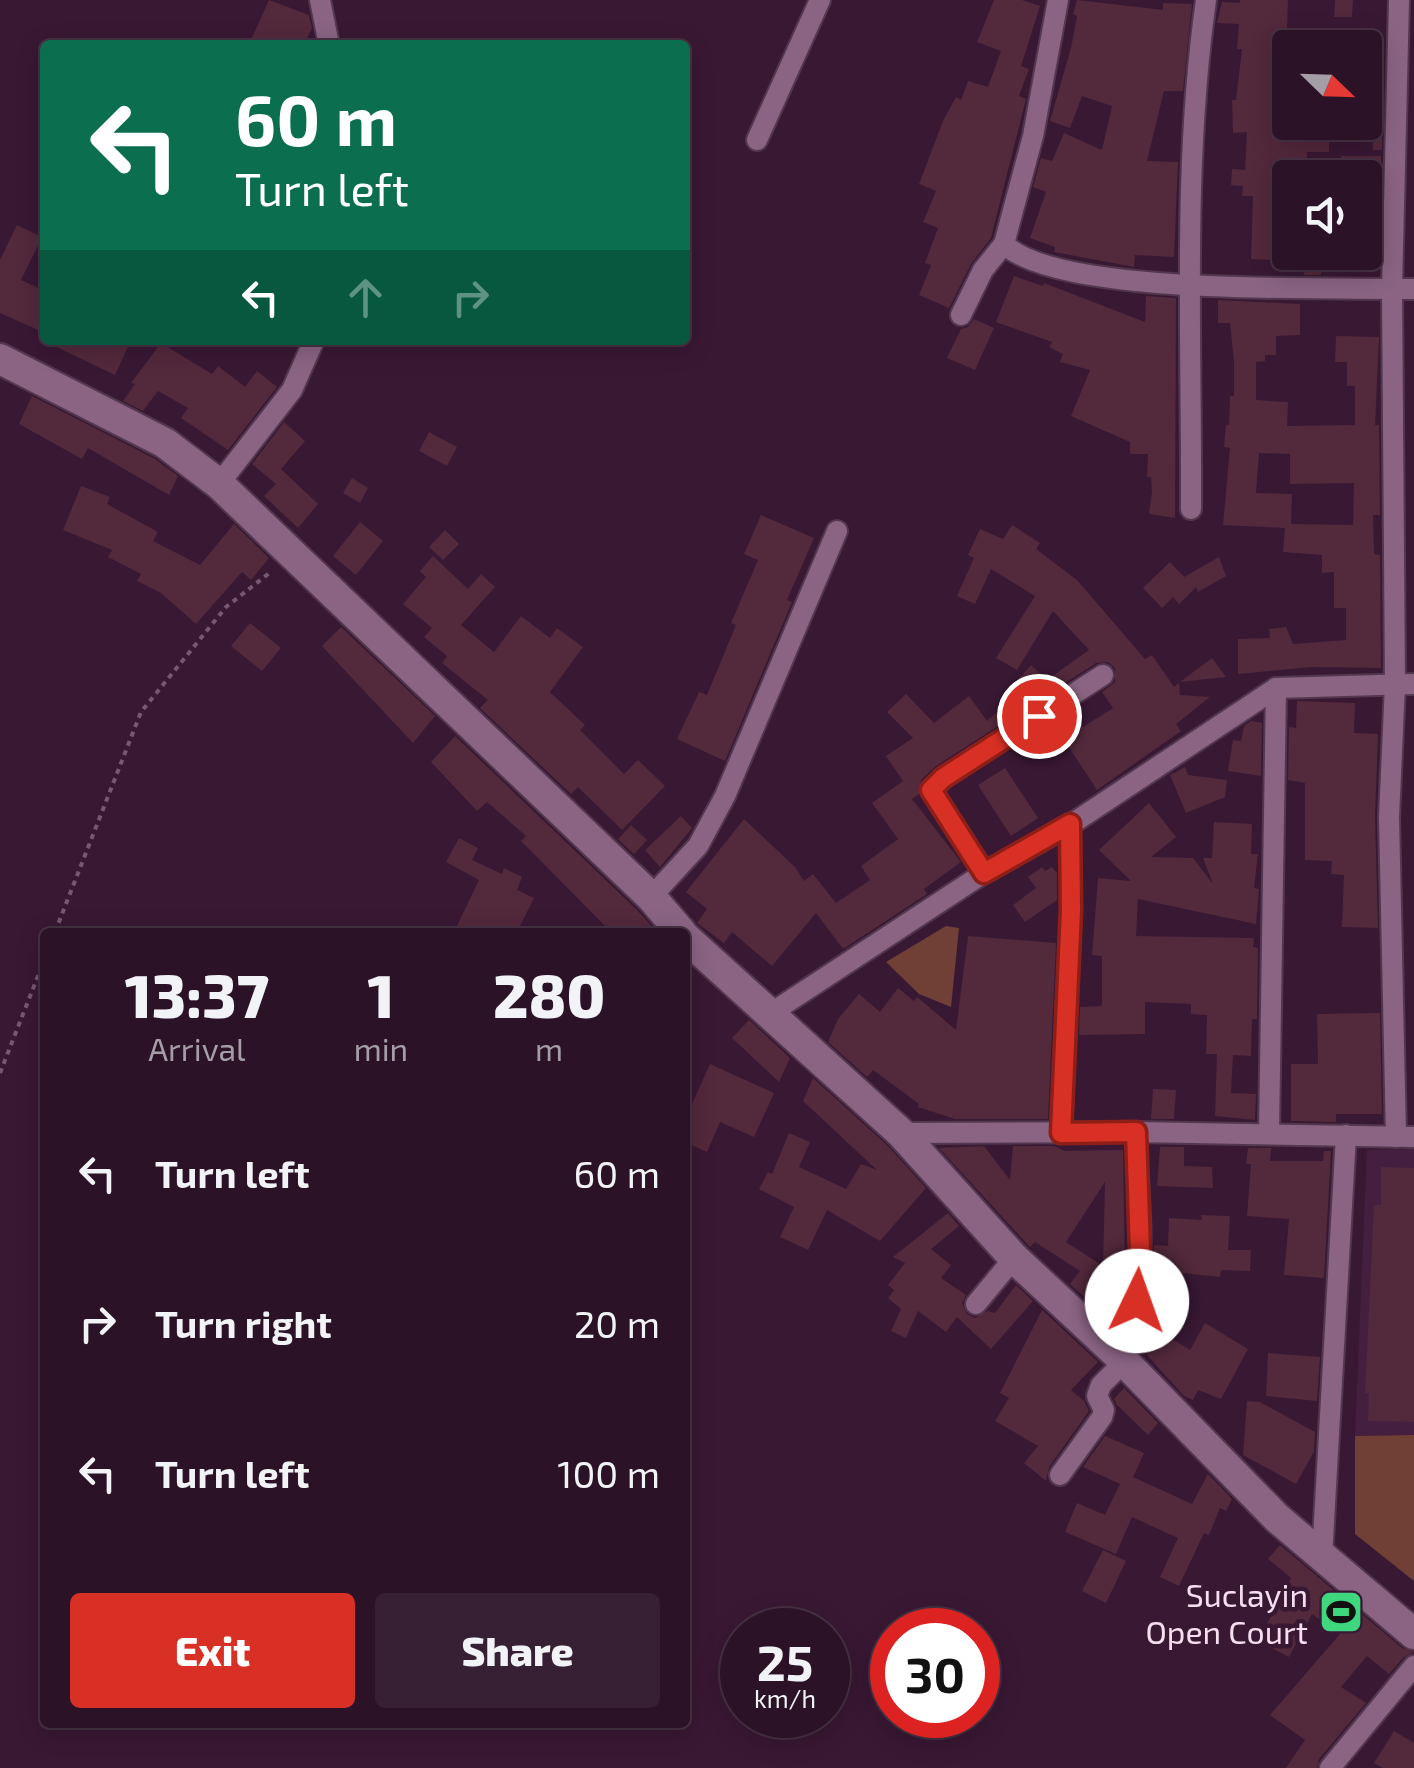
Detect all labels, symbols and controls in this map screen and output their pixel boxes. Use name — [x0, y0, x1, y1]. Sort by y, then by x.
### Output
north arrow — [1272, 30, 1382, 140]
map controls — [1272, 30, 1382, 270]
text: 60 m — [235, 76, 397, 160]
icon: left — [70, 80, 200, 210]
button: sound — [1272, 160, 1382, 270]
text: Turn left — [235, 161, 409, 215]
icon: left — [233, 270, 288, 325]
icon: ahead — [338, 270, 393, 325]
icon: right — [443, 270, 498, 325]
pin — [997, 674, 1082, 759]
icon: arrive — [1012, 689, 1067, 744]
text: 13:37 — [125, 958, 269, 1030]
text: 1 — [367, 958, 394, 1030]
text: 280 — [493, 958, 605, 1030]
text: Arrival — [148, 1029, 246, 1067]
text: min — [354, 1029, 408, 1067]
text: m — [535, 1029, 563, 1067]
icon: left — [70, 1146, 125, 1201]
text: Turn left — [155, 1150, 310, 1196]
text: 60 m — [574, 1150, 660, 1196]
position arrow — [1085, 1249, 1189, 1353]
icon: right — [70, 1296, 125, 1351]
text: Turn right — [155, 1300, 332, 1346]
text: 20 m — [574, 1300, 660, 1346]
icon: left — [70, 1446, 125, 1501]
text: Turn left — [155, 1450, 310, 1496]
text: 100 m — [557, 1450, 660, 1496]
place label: Suclayin Open Court — [1145, 1575, 1308, 1650]
sports icon: Suclayin Open Court — [1318, 1589, 1364, 1635]
button: Exit — [70, 1593, 355, 1708]
button: Share — [375, 1593, 660, 1708]
speed limit sign: 30 — [870, 1608, 1000, 1738]
text: 25 — [757, 1631, 813, 1691]
text: km/h — [754, 1683, 816, 1713]

